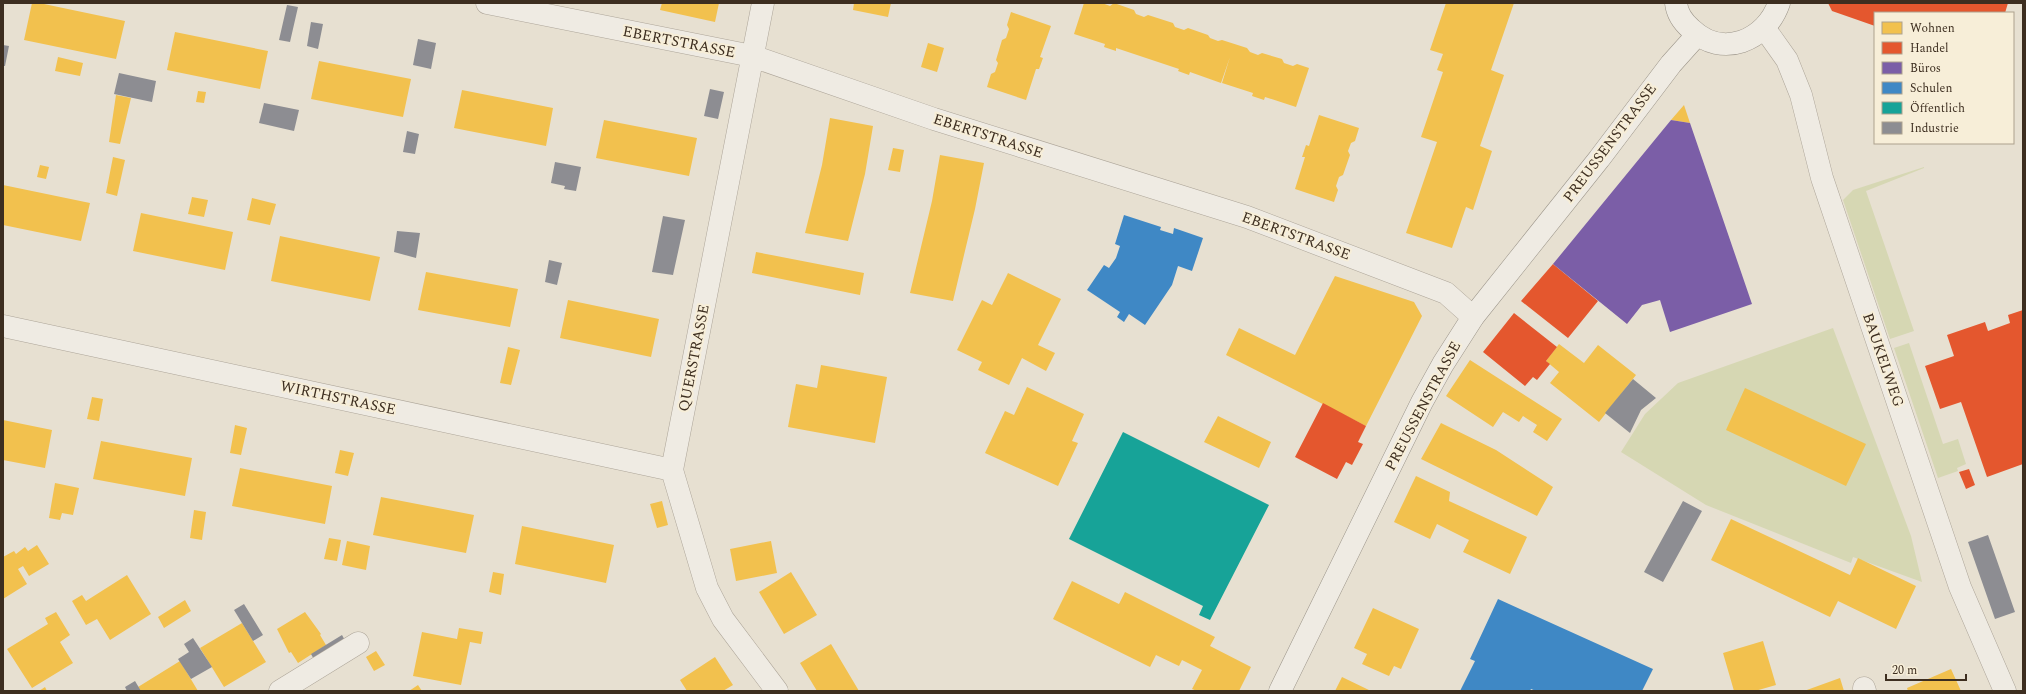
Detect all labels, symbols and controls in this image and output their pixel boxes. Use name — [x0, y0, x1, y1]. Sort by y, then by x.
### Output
legend — [1874, 12, 2014, 144]
text: Wohnen — [1910, 19, 1955, 38]
street label: EBERTSTRASSE — [621, 20, 737, 64]
text: Handel — [1910, 39, 1949, 58]
text: Büros — [1910, 59, 1941, 78]
street label: PREUSSENSTRASSE — [1557, 79, 1663, 207]
text: Schulen — [1910, 79, 1952, 98]
text: Öffentlich — [1910, 99, 1965, 118]
street label: EBERTSTRASSE — [930, 107, 1046, 165]
text: Industrie — [1910, 119, 1959, 138]
street label: EBERTSTRASSE — [1238, 206, 1354, 266]
street label: QUERSTRASSE — [672, 302, 716, 414]
street label: BAUKELWEG — [1856, 310, 1910, 410]
street label: PREUSSENSTRASSE — [1379, 337, 1467, 475]
street label: WIRTHSTRASSE — [278, 375, 398, 421]
scale bar — [1886, 656, 1966, 682]
text: 20 m — [1892, 661, 1917, 680]

